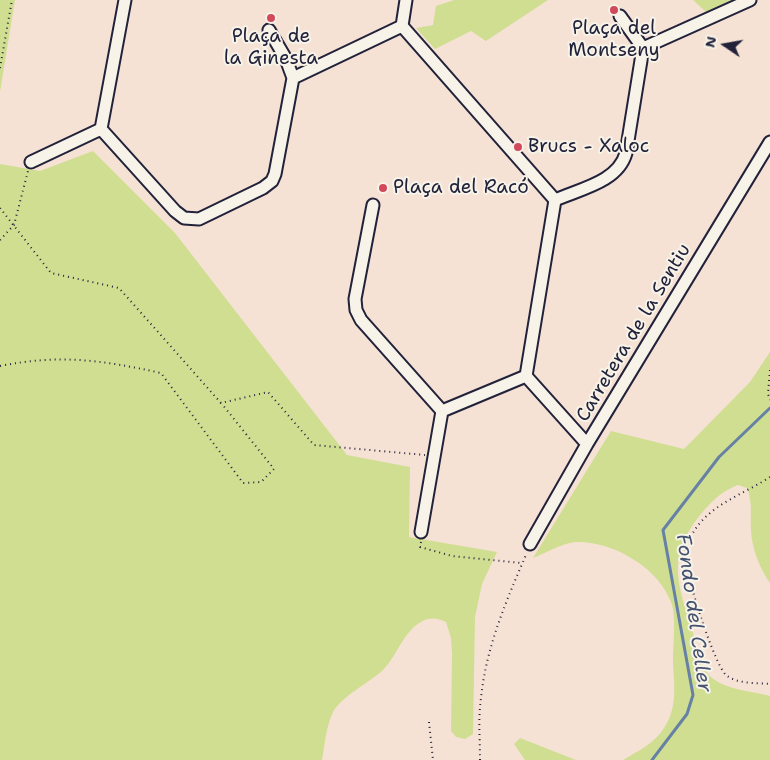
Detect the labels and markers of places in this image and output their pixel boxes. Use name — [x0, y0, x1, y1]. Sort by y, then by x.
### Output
marker: Plaça del Montseny — [608, 4, 620, 16]
marker: Plaça de la Ginesta — [265, 12, 277, 24]
place label: Plaça del Montseny — [568, 18, 660, 62]
place label: Plaça de la Ginesta — [224, 26, 318, 70]
place label: Brucs - Xaloc — [528, 136, 649, 158]
marker: Brucs - Xaloc — [512, 141, 524, 153]
place label: Plaça del Racó — [393, 177, 529, 199]
marker: Plaça del Racó — [377, 182, 389, 194]

